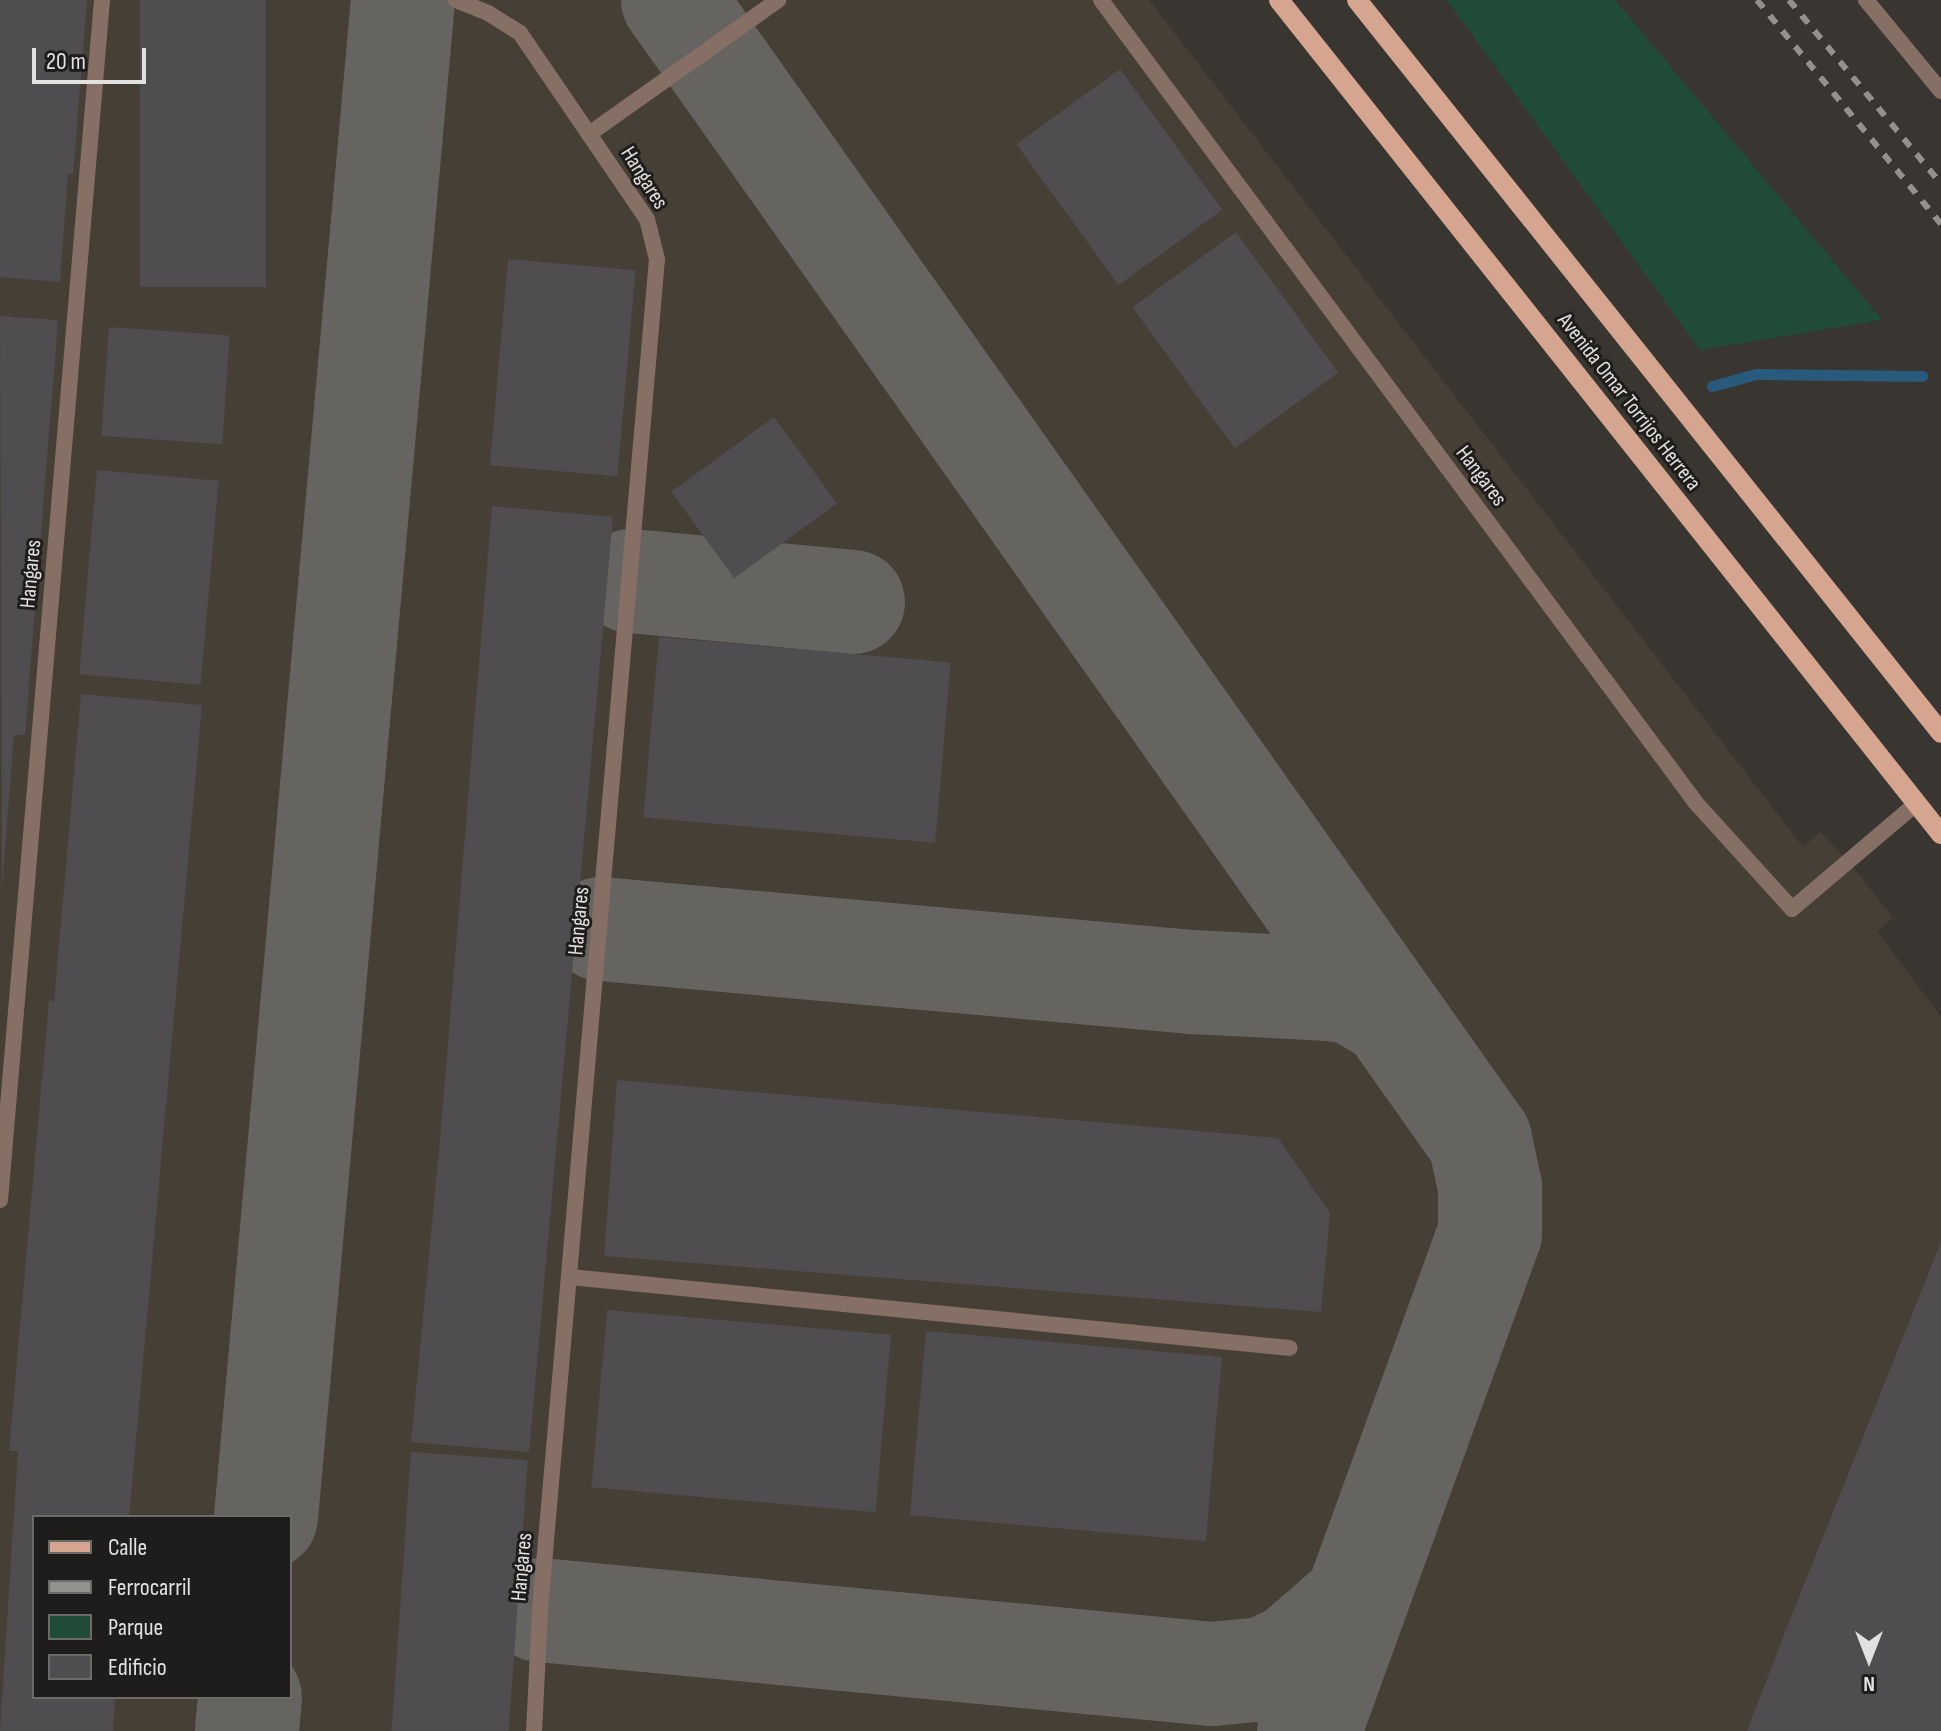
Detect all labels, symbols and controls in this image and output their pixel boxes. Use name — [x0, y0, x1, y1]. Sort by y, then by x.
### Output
scale bar — [36, 32, 150, 82]
text: 20 m — [46, 47, 86, 76]
street label: Hangares — [615, 142, 673, 214]
street label: Avenida Omar Torrijos Herrera — [1552, 308, 1706, 496]
street label: Hangares — [1450, 441, 1512, 511]
street label: Hangares — [15, 539, 47, 609]
street label: Hangares — [563, 886, 595, 956]
legend — [32, 1515, 292, 1699]
street label: Hangares — [506, 1532, 538, 1602]
text: Calle — [108, 1533, 147, 1562]
text: Ferrocarril — [108, 1573, 191, 1602]
text: Parque — [108, 1613, 163, 1642]
north arrow — [1829, 1619, 1909, 1699]
text: Edificio — [108, 1653, 167, 1682]
text: N — [1863, 1670, 1875, 1697]

